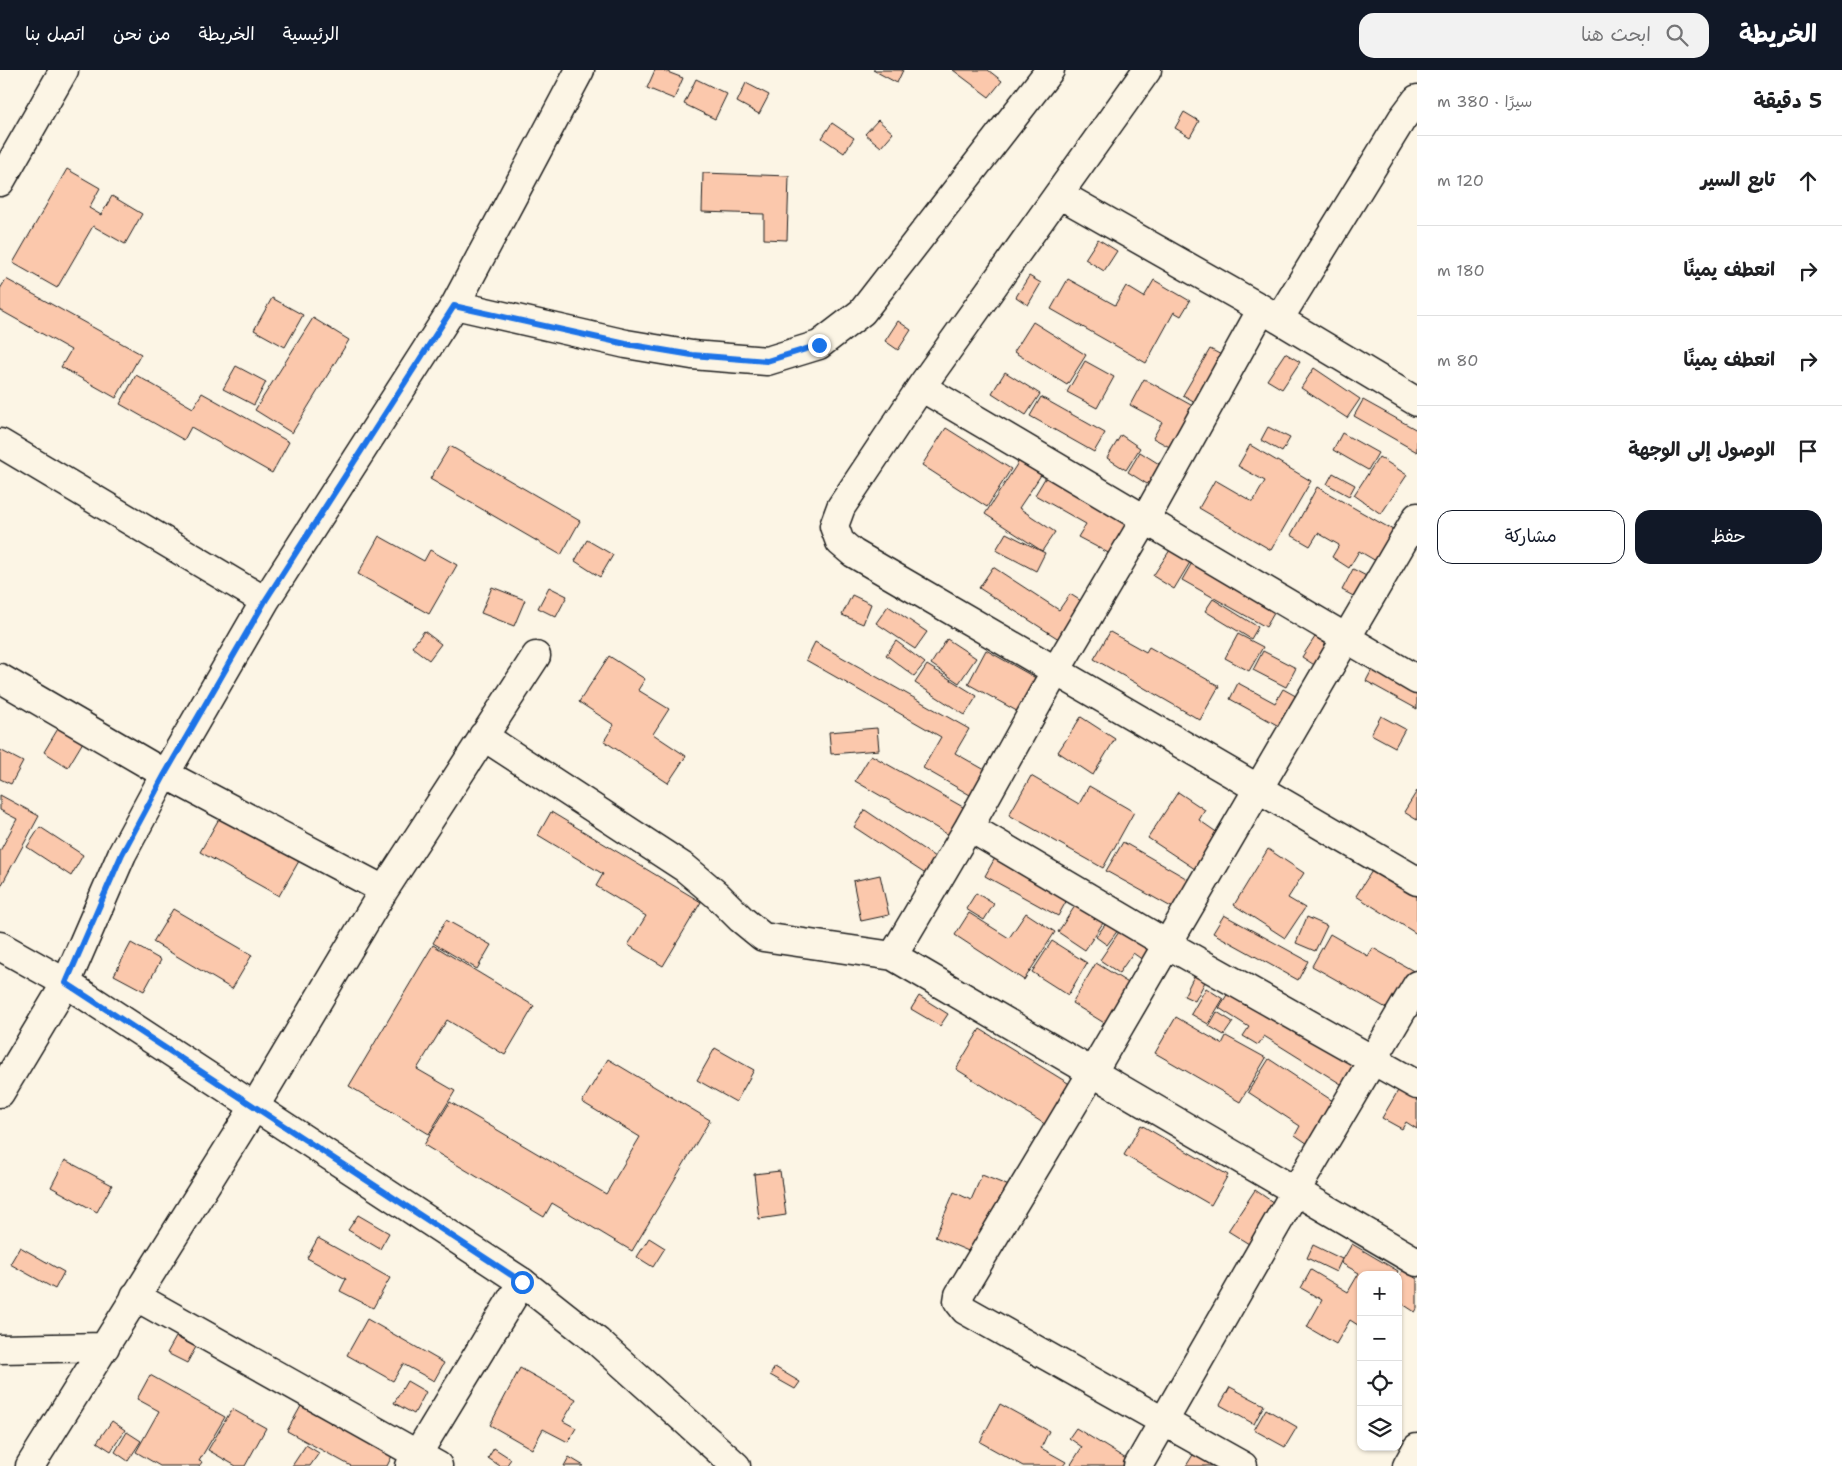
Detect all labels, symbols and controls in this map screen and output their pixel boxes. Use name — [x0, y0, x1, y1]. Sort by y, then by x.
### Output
search box — [1359, 13, 1709, 58]
text: الخريطة — [1739, 18, 1817, 50]
icon: search — [1663, 21, 1691, 49]
text: اتصل بنا — [25, 22, 85, 46]
text: من نحن — [113, 22, 171, 46]
text: الخريطة — [199, 22, 255, 46]
text: الرئيسية — [283, 22, 339, 46]
text: ابحث هنا — [1581, 22, 1651, 47]
text: 5 دقيقة — [1753, 87, 1822, 115]
text: سيرًا · 380 m — [1437, 91, 1532, 112]
text: تابع السير — [1701, 167, 1775, 192]
icon: ahead — [1794, 167, 1822, 195]
text: 120 m — [1437, 170, 1484, 191]
text: انعطف يمينًا — [1684, 257, 1775, 282]
icon: right — [1794, 257, 1822, 285]
text: 180 m — [1437, 260, 1485, 281]
route end — [808, 334, 831, 357]
text: انعطف يمينًا — [1684, 347, 1775, 372]
icon: right — [1794, 347, 1822, 375]
text: 80 m — [1437, 350, 1478, 371]
text: الوصول إلى الوجهة — [1628, 437, 1775, 462]
icon: arrive — [1794, 437, 1822, 465]
button: مشاركة — [1437, 510, 1625, 564]
button: حفظ — [1635, 510, 1822, 564]
route start — [511, 1271, 534, 1294]
map controls — [1357, 1271, 1402, 1451]
button: + — [1357, 1271, 1402, 1316]
button: − — [1357, 1316, 1402, 1361]
button: locate — [1357, 1361, 1402, 1406]
button: layers — [1357, 1406, 1402, 1451]

